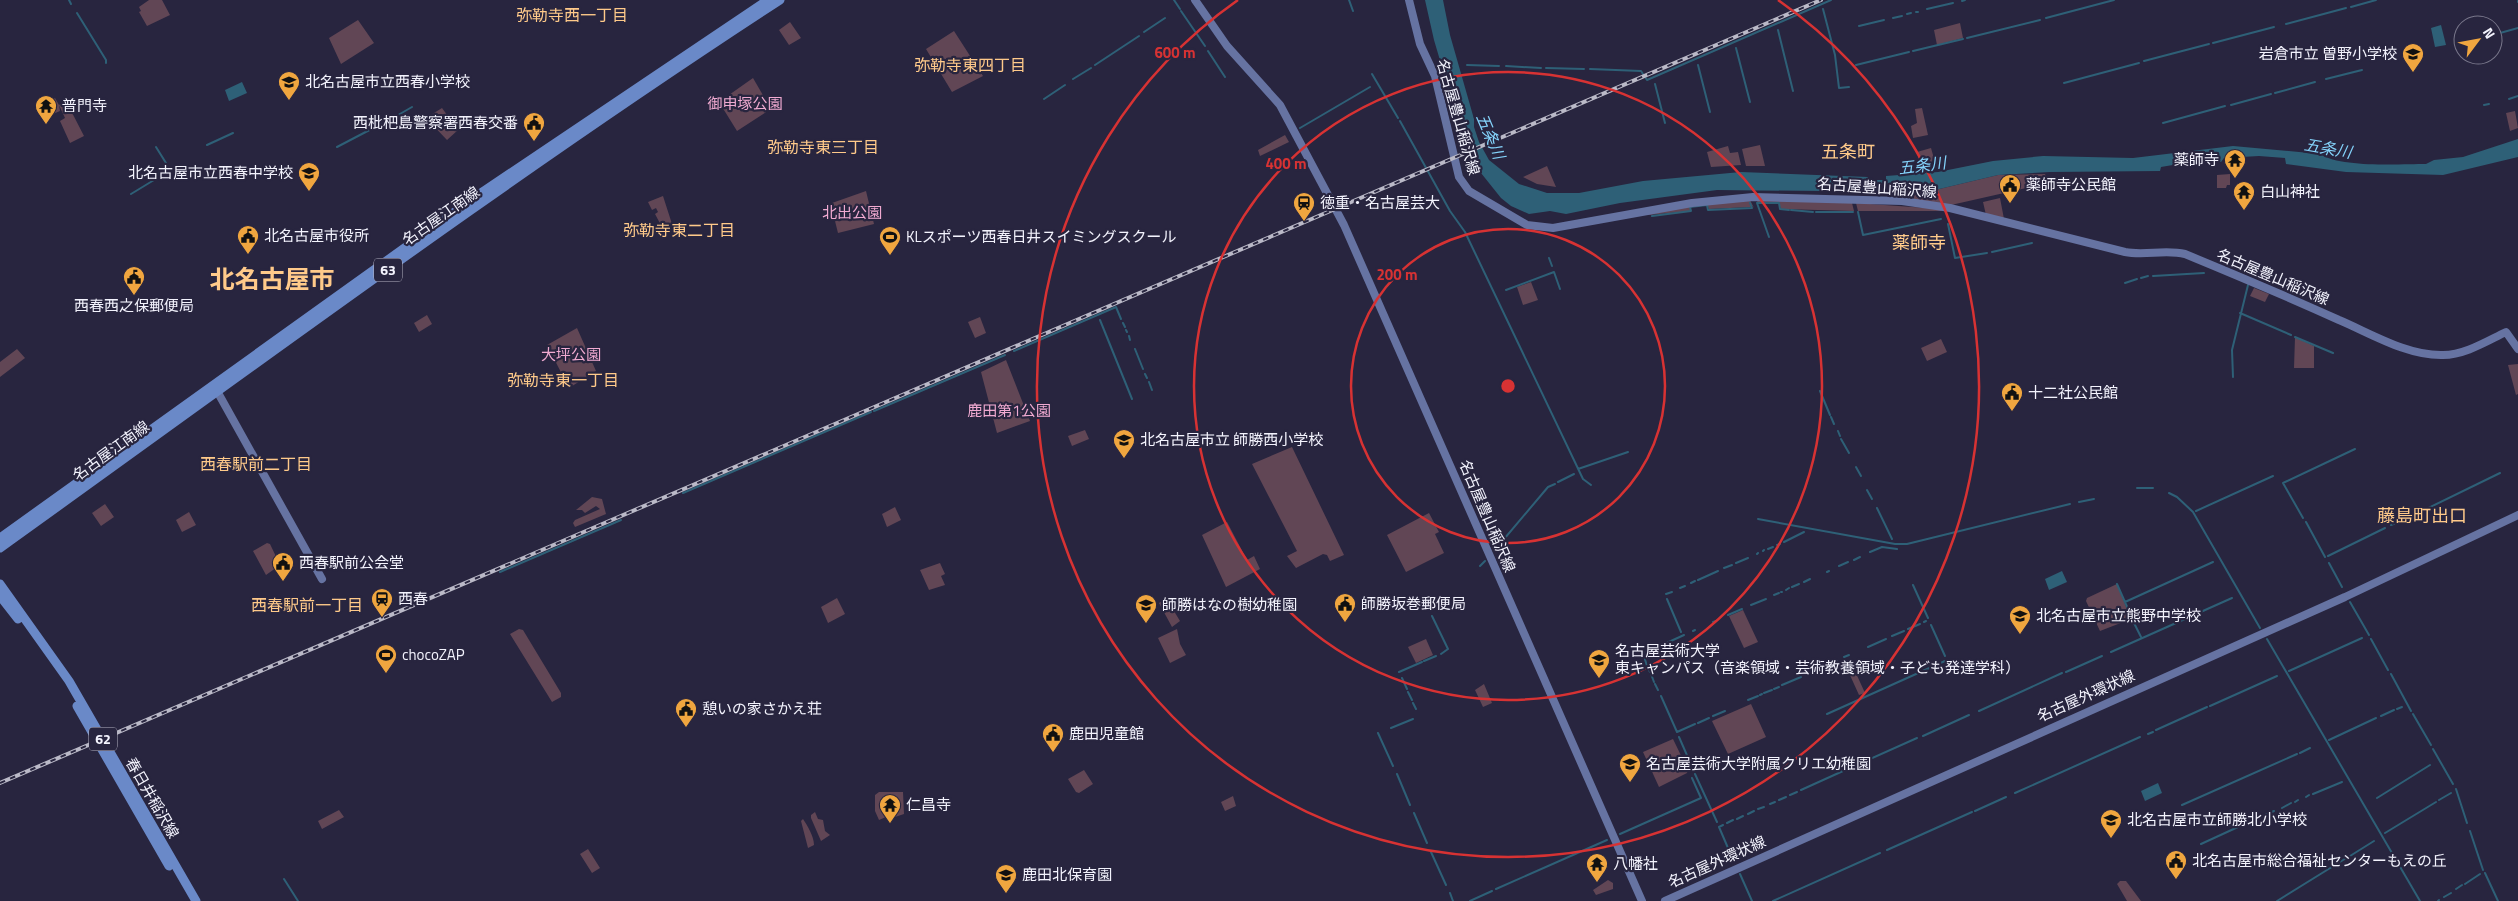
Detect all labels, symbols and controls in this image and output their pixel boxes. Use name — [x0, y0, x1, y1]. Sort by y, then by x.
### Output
district label: 弥勒寺西一丁目 — [516, 3, 628, 27]
north arrow — [2453, 15, 2503, 65]
text: N — [2478, 23, 2501, 43]
text: 600 m — [1154, 41, 1196, 64]
place label: 岩倉市立 曽野小学校 — [2259, 42, 2397, 65]
school or university icon: 岩倉市立 曽野小学校 — [2401, 42, 2425, 73]
district label: 弥勒寺東四丁目 — [914, 53, 1026, 77]
street label: 名古屋豊山稲沢線 — [1431, 56, 1486, 178]
school or university icon: 北名古屋市立西春小学校 — [277, 70, 301, 101]
place label: 北名古屋市立西春小学校 — [305, 70, 470, 93]
park label: 御申塚公園 — [707, 92, 783, 115]
temple icon: 普門寺 — [34, 94, 58, 125]
place label: 普門寺 — [62, 94, 107, 117]
water label: 五条川 — [1471, 109, 1512, 165]
place label: 西枇杷島警察署西春交番 — [353, 111, 518, 134]
public building icon: 西枇杷島警察署西春交番 — [522, 111, 546, 142]
water label: 五条川 — [2302, 132, 2356, 164]
district label: 弥勒寺東三丁目 — [767, 135, 879, 159]
district label: 五条町 — [1821, 138, 1875, 165]
place label: 薬師寺 — [2174, 148, 2219, 171]
temple icon: 薬師寺 — [2223, 148, 2247, 179]
water label: 五条川 — [1897, 150, 1949, 180]
text: 400 m — [1265, 152, 1307, 175]
place label: 北名古屋市立西春中学校 — [128, 161, 293, 184]
school or university icon: 北名古屋市立西春中学校 — [297, 161, 321, 192]
street label: 名古屋豊山稲沢線 — [1816, 172, 1938, 203]
public building icon: 薬師寺公民館 — [1998, 173, 2022, 204]
place label: 薬師寺公民館 — [2026, 173, 2116, 196]
street label: 名古屋江南線 — [397, 180, 484, 251]
temple icon: 白山神社 — [2232, 180, 2256, 211]
place label: 白山神社 — [2260, 180, 2320, 203]
station icon: 徳重・名古屋芸大 — [1292, 191, 1316, 222]
place label: 徳重・名古屋芸大 — [1320, 191, 1440, 214]
park label: 北出公園 — [822, 201, 882, 224]
district label: 弥勒寺東二丁目 — [623, 218, 735, 242]
public building icon: 北名古屋市役所 — [236, 224, 260, 255]
place label: 北名古屋市役所 — [264, 224, 369, 247]
sports icon: KLスポーツ西春日井スイミングスクール — [878, 225, 902, 256]
place label: KLスポーツ西春日井スイミングスクール — [906, 225, 1176, 248]
district label: 薬師寺 — [1892, 229, 1946, 256]
street label: 名古屋豊山稲沢線 — [2213, 243, 2333, 311]
road number: 63 — [374, 258, 402, 282]
district label: 北名古屋市 — [209, 260, 335, 298]
text: 200 m — [1376, 263, 1418, 286]
public building icon: 西春西之保郵便局 — [122, 265, 146, 296]
place label: 西春西之保郵便局 — [74, 294, 194, 317]
park label: 大坪公園 — [541, 343, 601, 366]
district label: 弥勒寺東一丁目 — [507, 368, 619, 392]
centre of rings — [1499, 377, 1517, 395]
public building icon: 十二社公民館 — [2000, 381, 2024, 412]
place label: 十二社公民館 — [2028, 381, 2118, 404]
park label: 鹿田第1公園 — [967, 399, 1051, 422]
street label: 名古屋江南線 — [68, 415, 154, 486]
school or university icon: 北名古屋市立 師勝西小学校 — [1112, 428, 1136, 459]
place label: 北名古屋市立 師勝西小学校 — [1140, 428, 1323, 451]
district label: 西春駅前二丁目 — [200, 452, 312, 476]
street label: 名古屋豊山稲沢線 — [1453, 456, 1521, 576]
district label: 藤島町出口 — [2377, 502, 2467, 529]
public building icon: 西春駅前公会堂 — [271, 551, 295, 582]
place label: 西春駅前公会堂 — [299, 551, 404, 574]
station icon: 西春 — [370, 587, 394, 618]
place label: 西春 — [398, 587, 428, 610]
public building icon: 師勝坂巻郵便局 — [1333, 592, 1357, 623]
place label: 師勝坂巻郵便局 — [1361, 592, 1466, 615]
district label: 西春駅前一丁目 — [251, 593, 363, 617]
school or university icon: 師勝はなの樹幼稚園 — [1134, 593, 1158, 624]
place label: 師勝はなの樹幼稚園 — [1162, 593, 1297, 616]
school or university icon: 北名古屋市立熊野中学校 — [2008, 604, 2032, 635]
place label: 北名古屋市立熊野中学校 — [2036, 604, 2201, 627]
place label: 名古屋芸術大学 東キャンパス（音楽領域・芸術教養領域・子ども発達学科） — [1615, 639, 2020, 679]
sports icon: chocoZAP — [374, 643, 398, 674]
place label: chocoZAP — [402, 643, 465, 666]
school or university icon: 名古屋芸術大学 東キャンパス（音楽領域・芸術教養領域・子ども発達学科） — [1587, 648, 1611, 679]
street label: 名古屋外環状線 — [2033, 664, 2138, 727]
public building icon: 憩いの家さかえ荘 — [674, 697, 698, 728]
place label: 憩いの家さかえ荘 — [702, 697, 822, 720]
public building icon: 鹿田児童館 — [1041, 722, 1065, 753]
place label: 鹿田児童館 — [1069, 722, 1144, 745]
road number: 62 — [89, 728, 117, 751]
school or university icon: 名古屋芸術大学附属クリエ幼稚園 — [1618, 752, 1642, 783]
place label: 名古屋芸術大学附属クリエ幼稚園 — [1646, 752, 1871, 775]
street label: 春日井稲沢線 — [120, 753, 185, 842]
temple icon: 仁昌寺 — [878, 793, 902, 824]
place label: 仁昌寺 — [906, 793, 951, 816]
school or university icon: 北名古屋市立師勝北小学校 — [2099, 808, 2123, 839]
place label: 北名古屋市立師勝北小学校 — [2127, 808, 2307, 831]
street label: 名古屋外環状線 — [1664, 830, 1769, 893]
public building icon: 北名古屋市総合福祉センターもえの丘 — [2164, 849, 2188, 880]
place label: 北名古屋市総合福祉センターもえの丘 — [2192, 849, 2447, 872]
temple icon: 八幡社 — [1585, 852, 1609, 883]
place label: 八幡社 — [1613, 852, 1658, 875]
school or university icon: 鹿田北保育園 — [994, 863, 1018, 894]
place label: 鹿田北保育園 — [1022, 863, 1112, 886]

